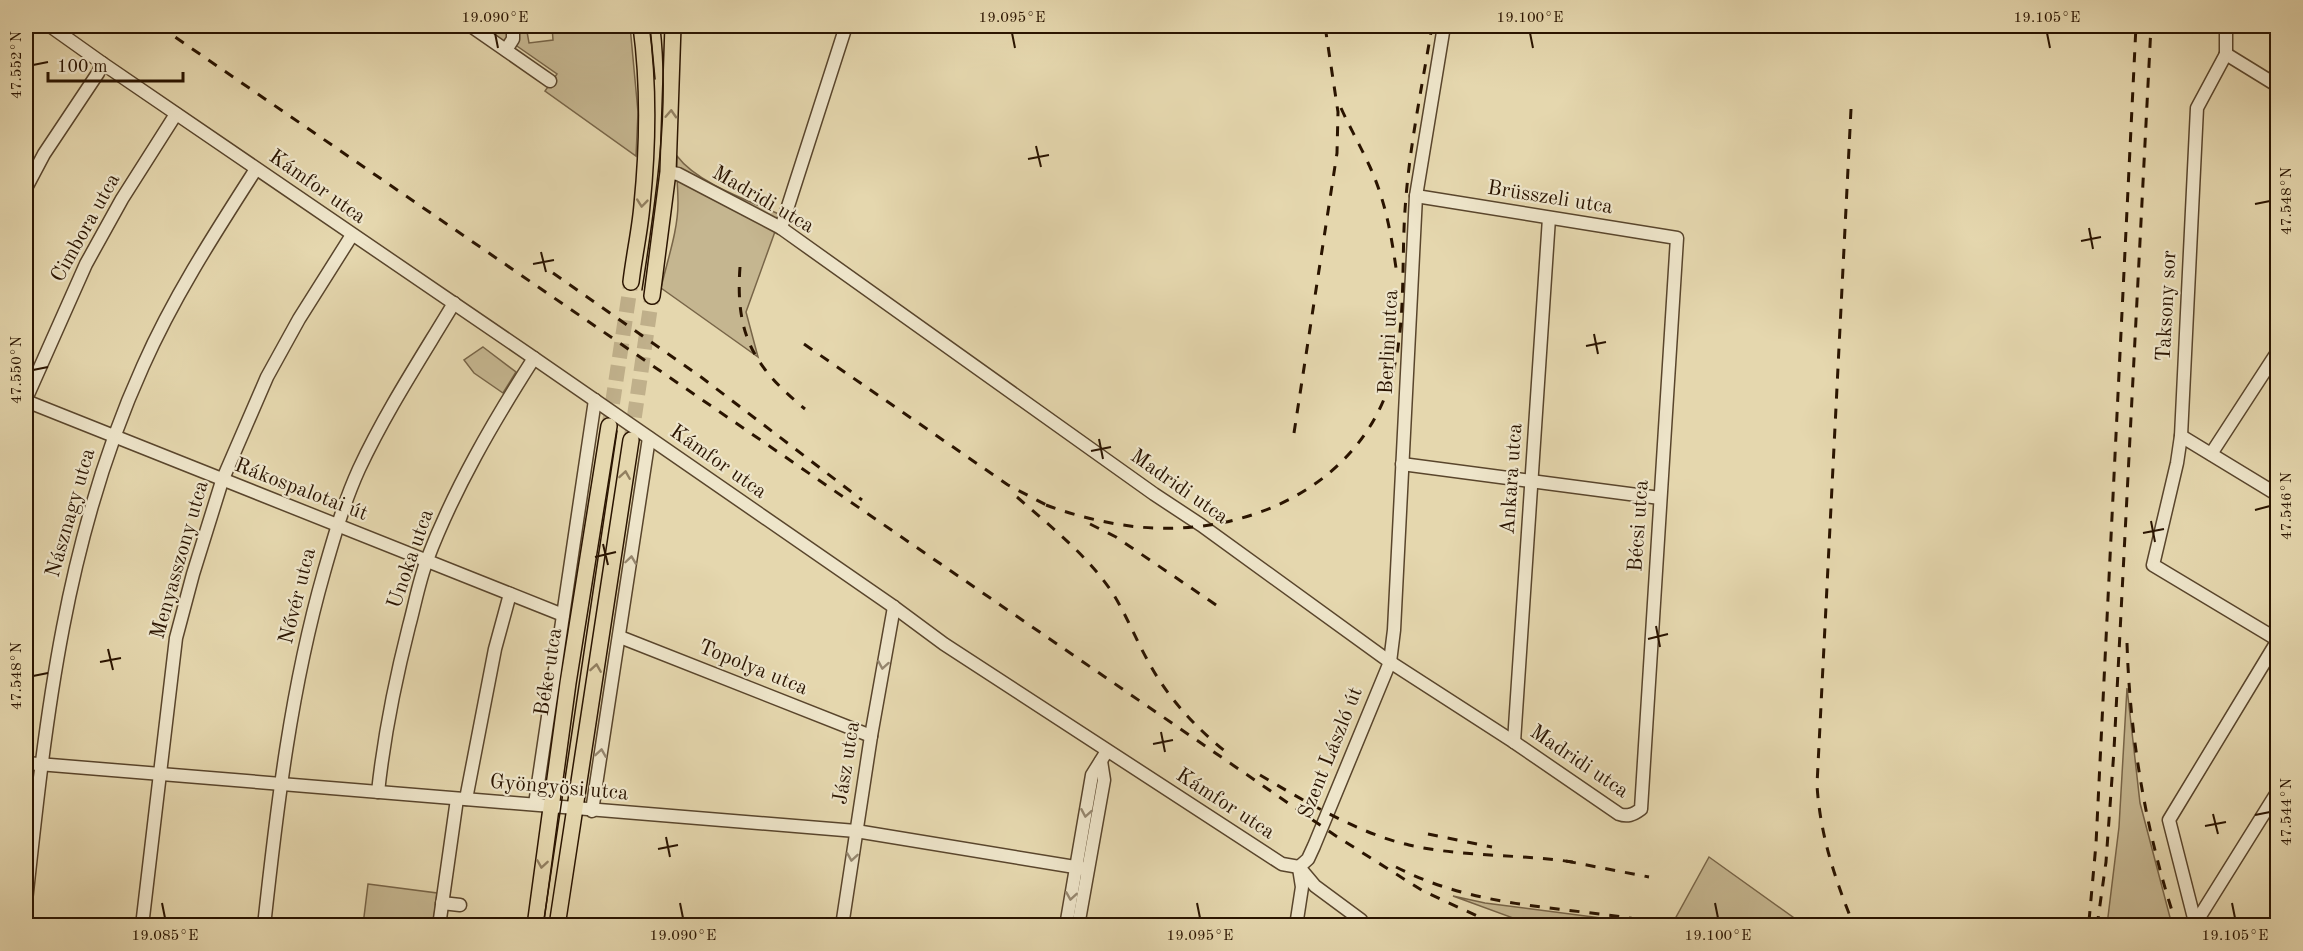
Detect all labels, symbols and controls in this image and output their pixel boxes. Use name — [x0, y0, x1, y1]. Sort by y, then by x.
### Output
text: 19.090°E — [462, 11, 528, 26]
text: 19.095°E — [979, 11, 1045, 26]
text: 19.100°E — [1497, 11, 1563, 26]
text: 19.105°E — [2014, 11, 2080, 26]
text: 47.552°N — [10, 31, 25, 99]
scale bar — [48, 45, 183, 83]
text: 100 m — [57, 58, 108, 76]
one-way arrow — [664, 109, 677, 118]
street label: Kámfor utca — [265, 146, 369, 228]
street label: Madridi utca — [708, 162, 818, 238]
text: 47.548°N — [2280, 167, 2295, 235]
street label: Cimbora utca — [48, 170, 124, 286]
street label: Brüsszeli utca — [1486, 178, 1614, 218]
one-way arrow — [636, 198, 649, 208]
street label: Taksony sor — [2154, 250, 2180, 362]
street label: Berlini utca — [1376, 289, 1402, 395]
text: 47.550°N — [10, 336, 25, 404]
street label: Kámfor utca — [666, 421, 770, 503]
street label: Ankara utca — [1498, 423, 1526, 535]
street label: Násznagy utca — [43, 446, 99, 580]
street label: Madridi utca — [1126, 446, 1232, 528]
street label: Rákospalotai út — [231, 455, 371, 525]
one-way arrow — [619, 470, 631, 480]
text: 47.546°N — [2280, 472, 2295, 540]
street label: Menyasszony utca — [147, 478, 213, 642]
street label: Bécsi utca — [1625, 479, 1653, 573]
street label: Unoka utca — [384, 507, 438, 611]
street label: Nővér utca — [276, 546, 320, 646]
one-way arrow — [625, 556, 637, 565]
street label: Béke utca — [532, 627, 566, 717]
street label: Topolya utca — [695, 637, 811, 699]
text: 47.548°N — [10, 642, 25, 710]
one-way arrow — [878, 660, 890, 669]
one-way arrow — [589, 663, 601, 672]
street label: Szent László út — [1295, 684, 1367, 822]
street label: Jász utca — [830, 720, 864, 806]
street label: Madridi utca — [1526, 721, 1632, 803]
one-way arrow — [595, 748, 607, 757]
street label: Kámfor utca — [1172, 764, 1278, 844]
street label: Gyöngyösi utca — [489, 771, 629, 805]
text: 47.544°N — [2280, 778, 2295, 846]
one-way arrow — [1080, 808, 1092, 818]
one-way arrow — [847, 853, 859, 862]
one-way arrow — [537, 859, 549, 869]
one-way arrow — [1066, 892, 1078, 901]
text: 19.085°E — [132, 929, 198, 944]
text: 19.090°E — [650, 929, 716, 944]
text: 19.095°E — [1167, 929, 1233, 944]
text: 19.100°E — [1685, 929, 1751, 944]
text: 19.105°E — [2202, 929, 2268, 944]

